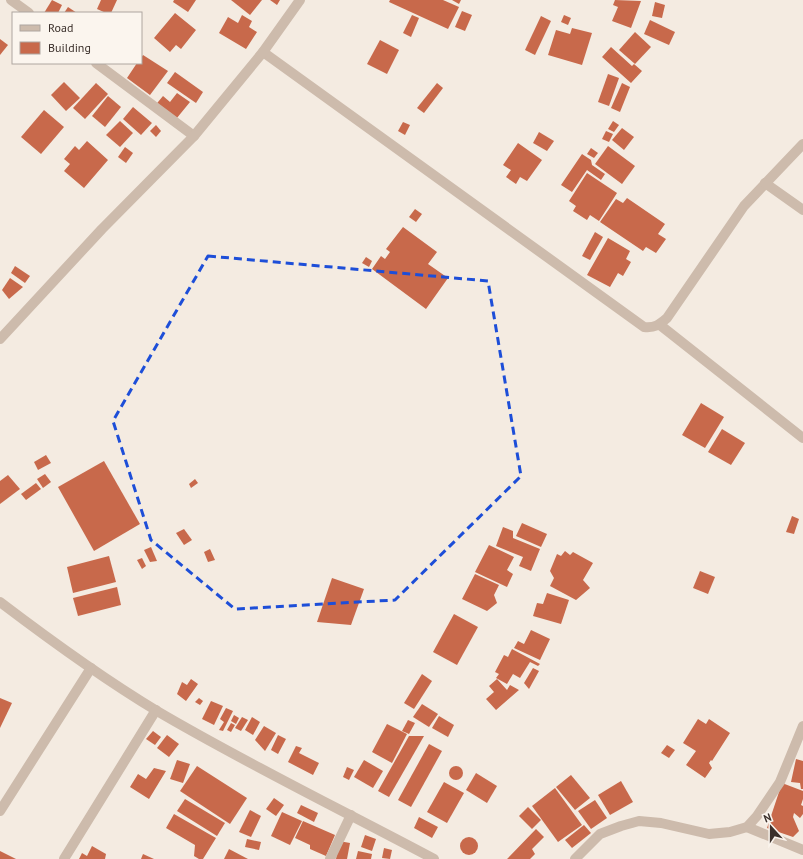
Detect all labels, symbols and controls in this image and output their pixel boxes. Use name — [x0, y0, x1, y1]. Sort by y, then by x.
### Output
legend — [12, 12, 142, 64]
text: Road — [48, 20, 73, 35]
text: Building — [48, 40, 91, 55]
north arrow — [751, 807, 791, 847]
text: N — [762, 810, 773, 825]

